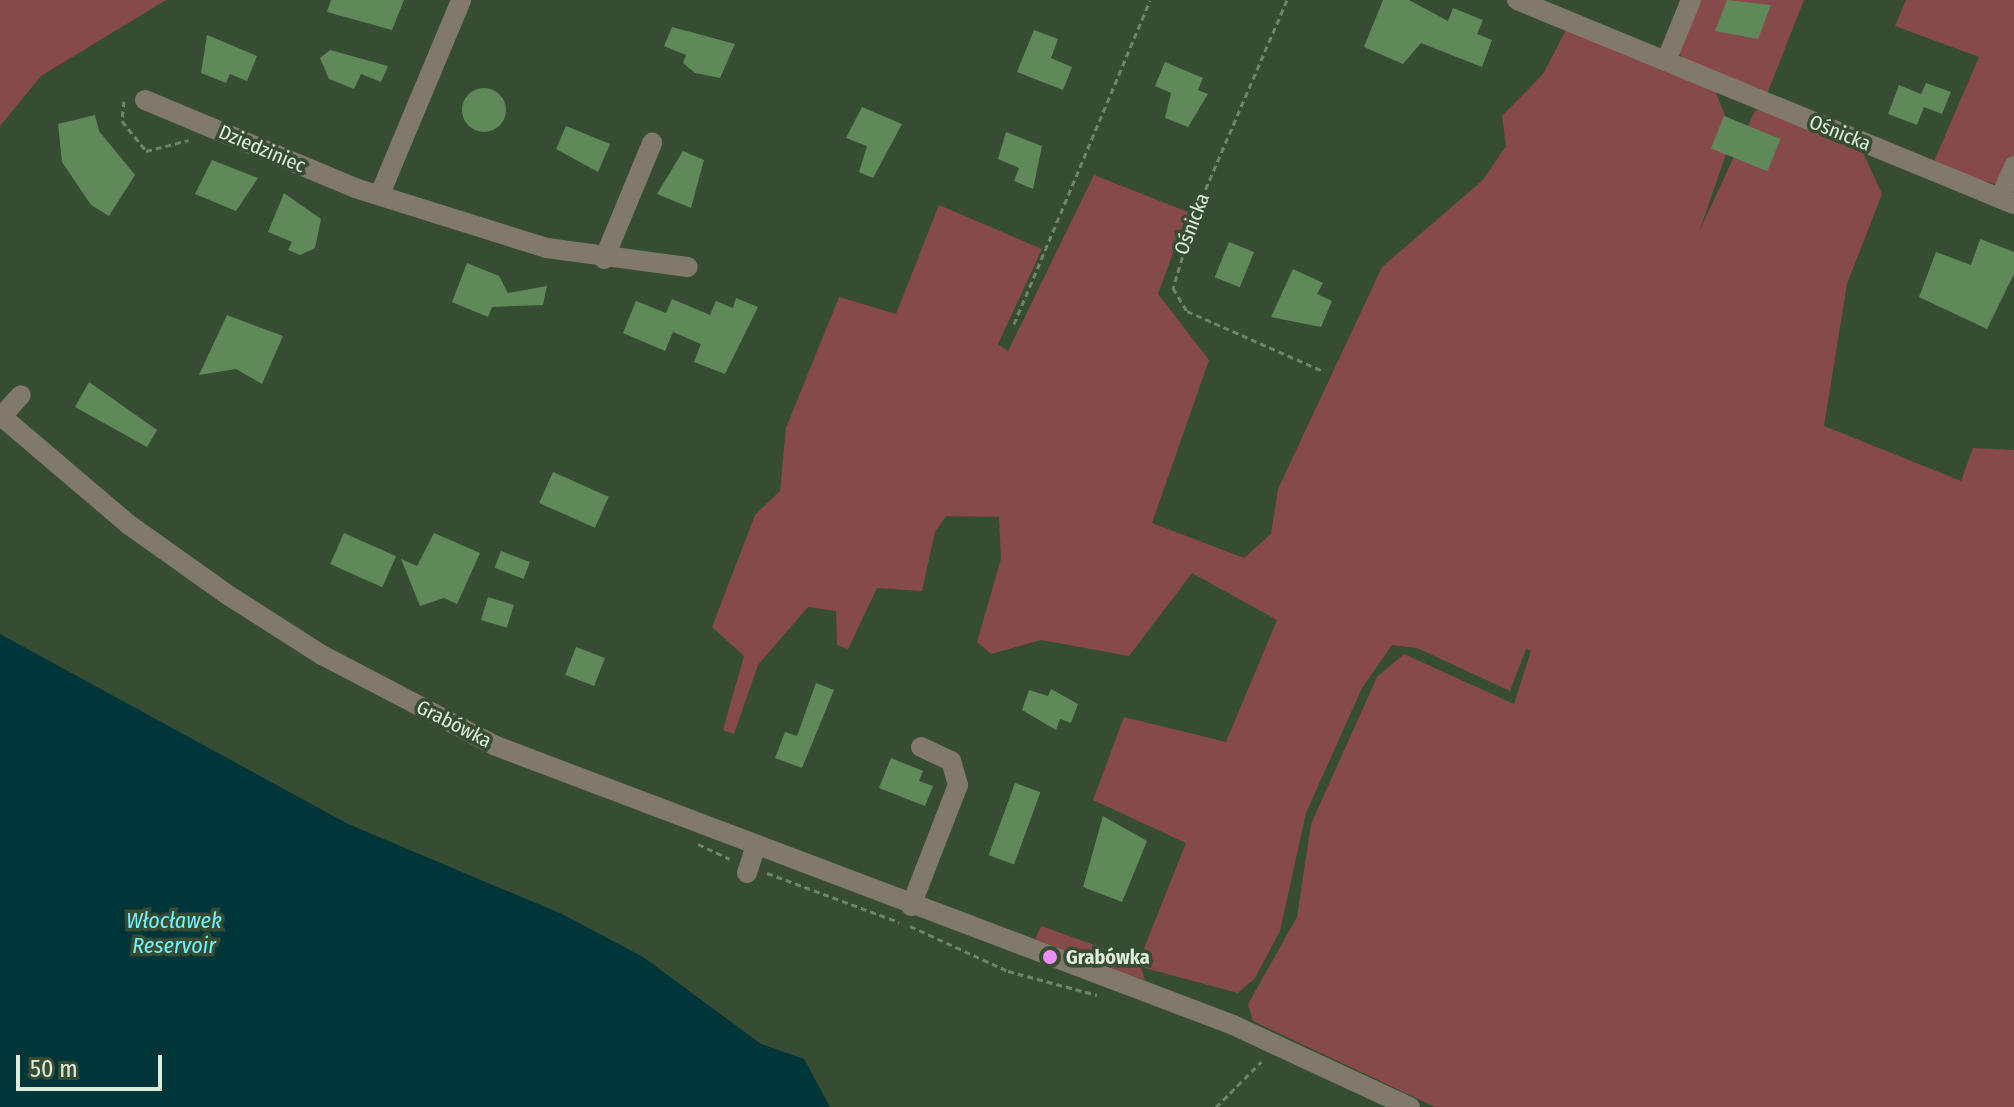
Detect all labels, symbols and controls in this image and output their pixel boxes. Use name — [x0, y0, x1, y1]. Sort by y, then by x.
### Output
street label: Ośnicka — [1806, 110, 1874, 156]
street label: Dziedziniec — [215, 120, 309, 178]
street label: Ośnicka — [1169, 190, 1215, 258]
street label: Grabówka — [413, 695, 495, 753]
water label: Włocławek Reservoir — [126, 907, 222, 958]
place label: Grabówka — [1066, 945, 1150, 969]
marker: Grabówka — [1041, 948, 1059, 966]
scale bar — [20, 1039, 166, 1089]
text: 50 m — [30, 1055, 78, 1083]

